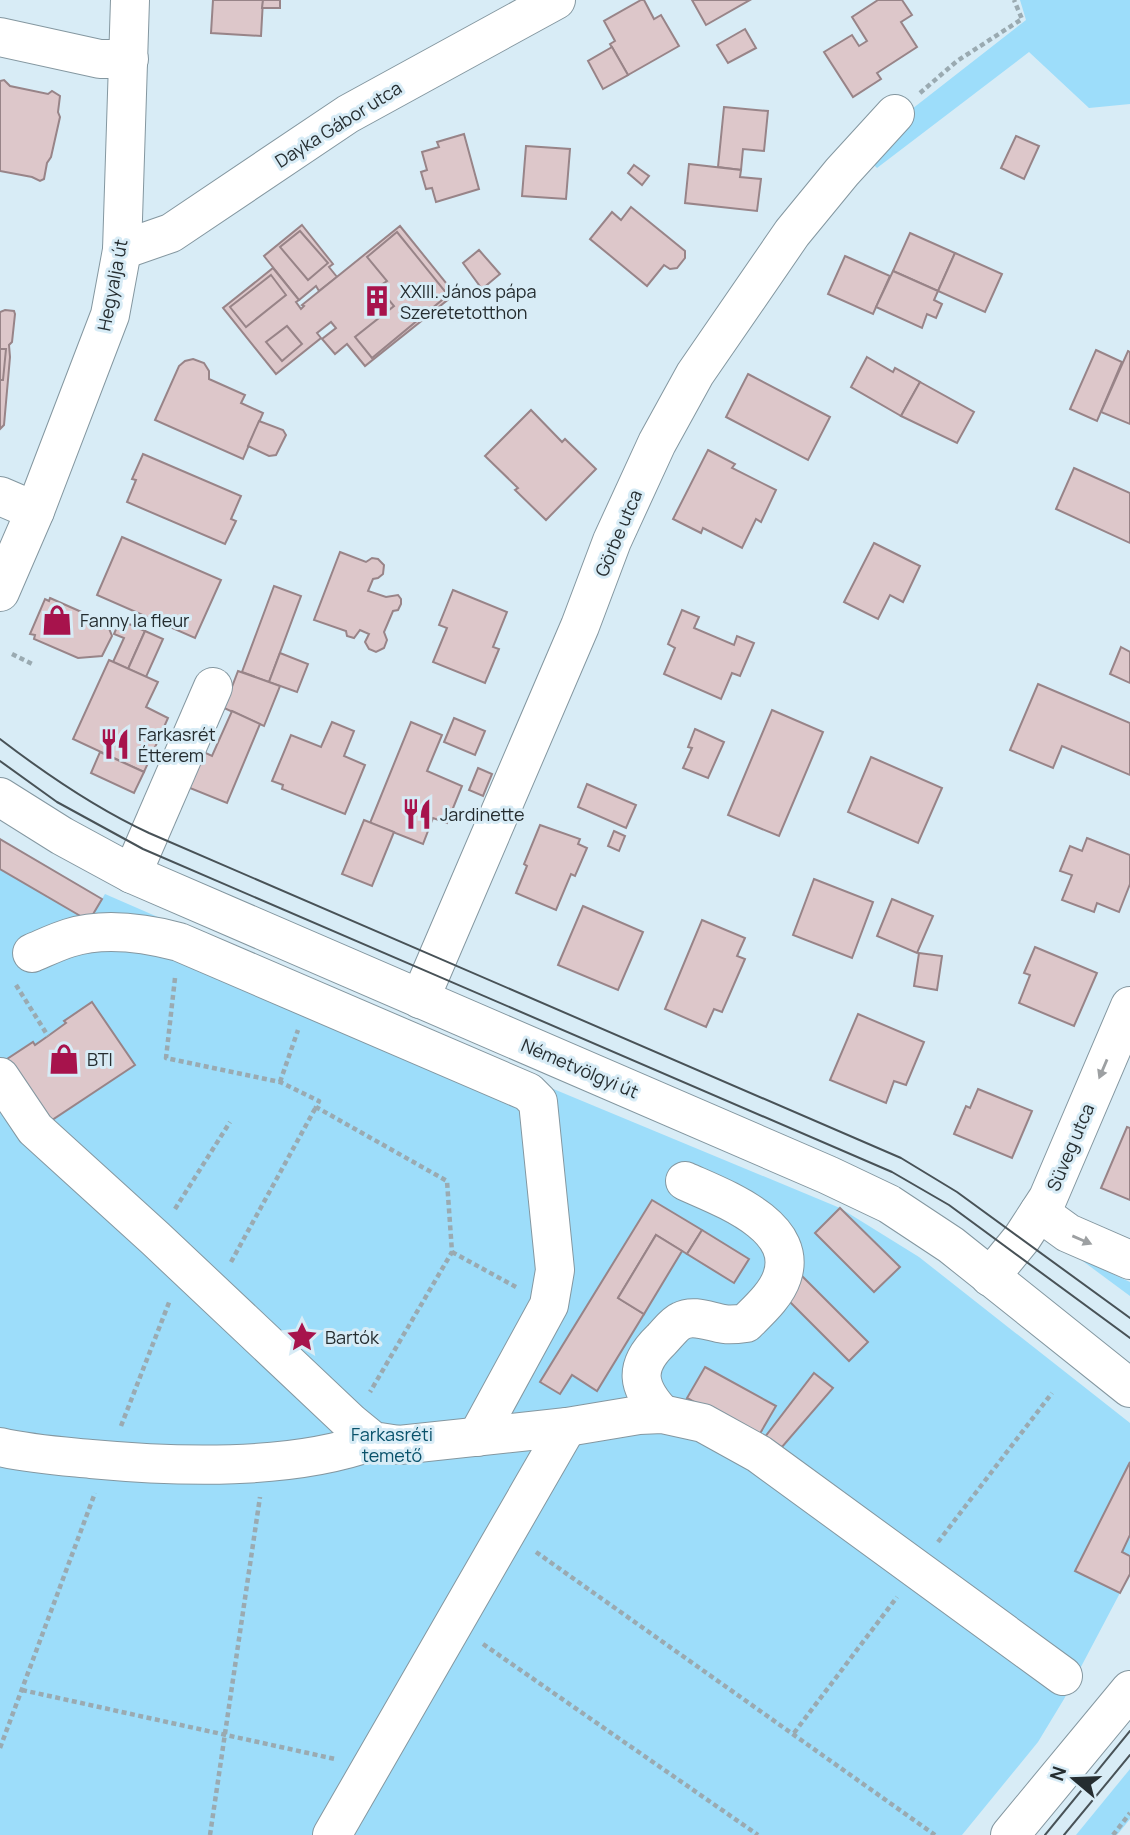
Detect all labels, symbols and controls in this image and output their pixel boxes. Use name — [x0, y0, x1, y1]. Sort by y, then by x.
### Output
street label: Dayka Gábor utca — [270, 75, 406, 173]
street label: Hegyalja út — [91, 237, 133, 333]
place label: XXIII. János pápa Szeretetotthon — [400, 279, 536, 324]
building icon: XXIII. János pápa Szeretetotthon — [360, 284, 394, 318]
street label: Görbe utca — [589, 486, 647, 580]
shop icon: Fanny la fleur — [40, 603, 74, 637]
place label: Fanny la fleur — [80, 608, 190, 632]
place label: Farkasrét Étterem — [138, 722, 216, 767]
restaurant icon: Farkasrét Étterem — [98, 727, 132, 761]
restaurant icon: Jardinette — [400, 797, 434, 831]
place label: Jardinette — [440, 802, 525, 826]
street label: Németvölgyi út — [518, 1033, 642, 1103]
shop icon: BTI — [47, 1042, 81, 1076]
place label: BTI — [87, 1047, 113, 1071]
one-way arrow — [1097, 1059, 1109, 1079]
street label: Süveg utca — [1041, 1100, 1099, 1194]
one-way arrow — [1072, 1235, 1093, 1246]
place icon: Bartók — [285, 1320, 319, 1354]
place label: Bartók — [325, 1325, 380, 1349]
park label: Farkasréti temető — [351, 1422, 433, 1467]
north arrow — [1039, 1744, 1109, 1814]
text: N — [1043, 1763, 1072, 1784]

